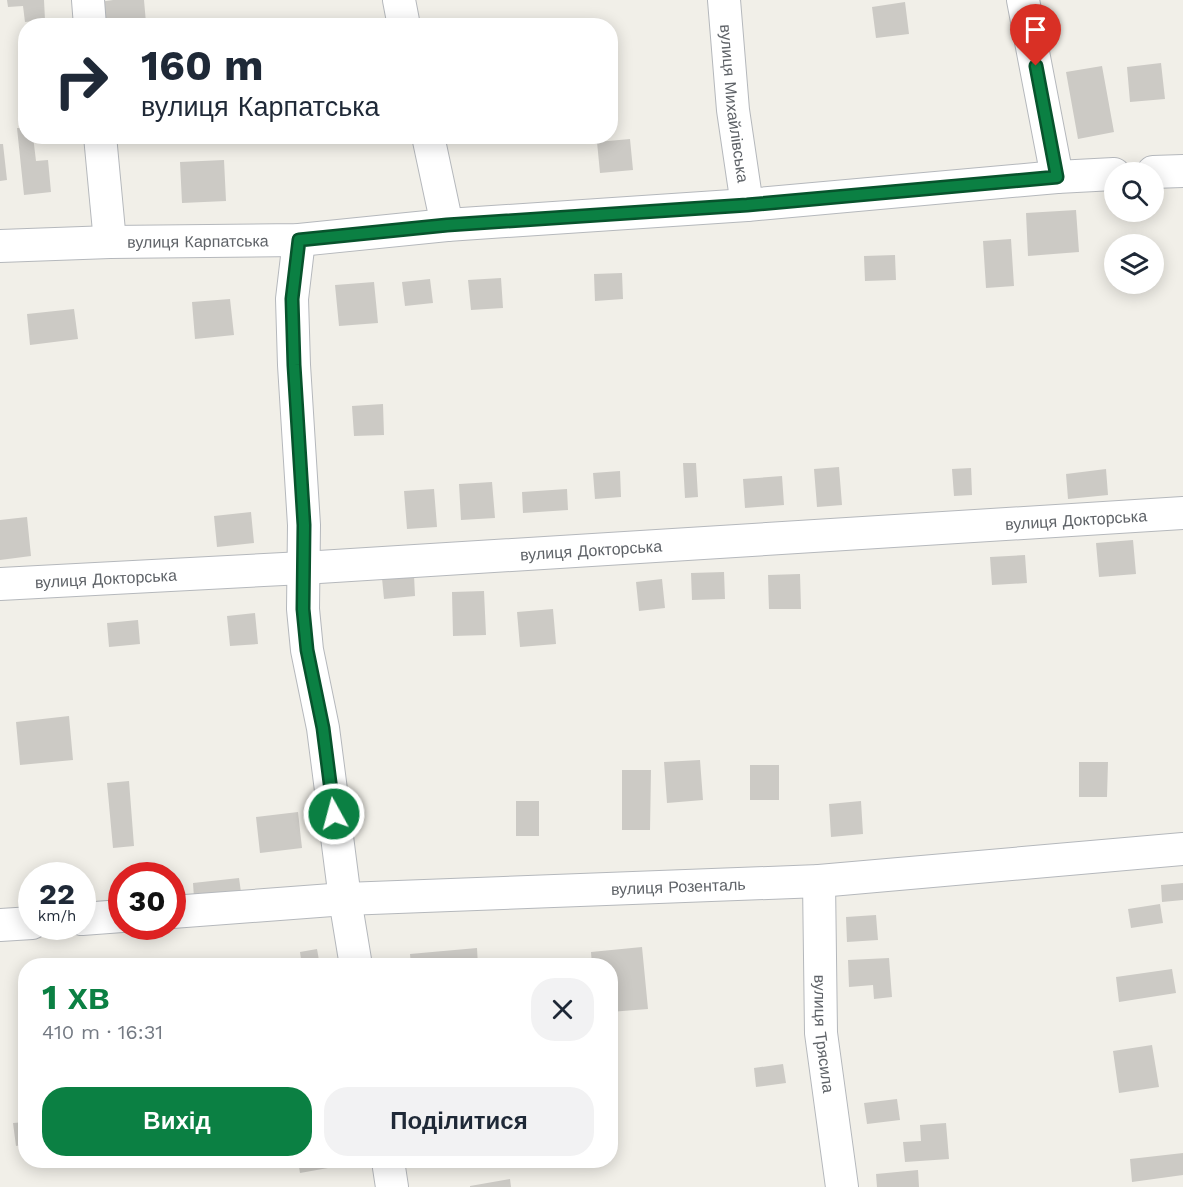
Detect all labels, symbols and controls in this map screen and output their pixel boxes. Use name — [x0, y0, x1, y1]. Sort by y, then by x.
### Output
pin — [1010, 4, 1061, 66]
icon: arrive — [1019, 13, 1052, 46]
street label: вулиця Михайлівська — [716, 24, 753, 184]
text: 160 m — [141, 41, 264, 90]
icon: right — [42, 42, 120, 120]
text: вулиця Карпатська — [141, 91, 380, 123]
map controls — [1104, 162, 1164, 294]
button: search — [1104, 162, 1164, 222]
street label: вулиця Карпатська — [127, 231, 269, 252]
button: layers — [1104, 234, 1164, 294]
street label: вулиця Докторська — [1005, 506, 1148, 534]
street label: вулиця Докторська — [520, 537, 663, 564]
street label: вулиця Докторська — [34, 566, 177, 592]
position arrow — [302, 782, 366, 846]
speed limit sign: 30 — [108, 862, 186, 940]
street label: вулиця Розенталь — [611, 875, 746, 899]
text: 22 — [39, 876, 75, 911]
text: km/h — [38, 907, 76, 925]
street label: вулиця Трясила — [810, 974, 838, 1094]
text: 1 хв — [42, 976, 110, 1018]
button: close — [531, 978, 594, 1041]
text: 410 m · 16:31 — [42, 1020, 163, 1044]
button: Вихід — [42, 1087, 312, 1156]
button: Поділитися — [324, 1087, 594, 1156]

